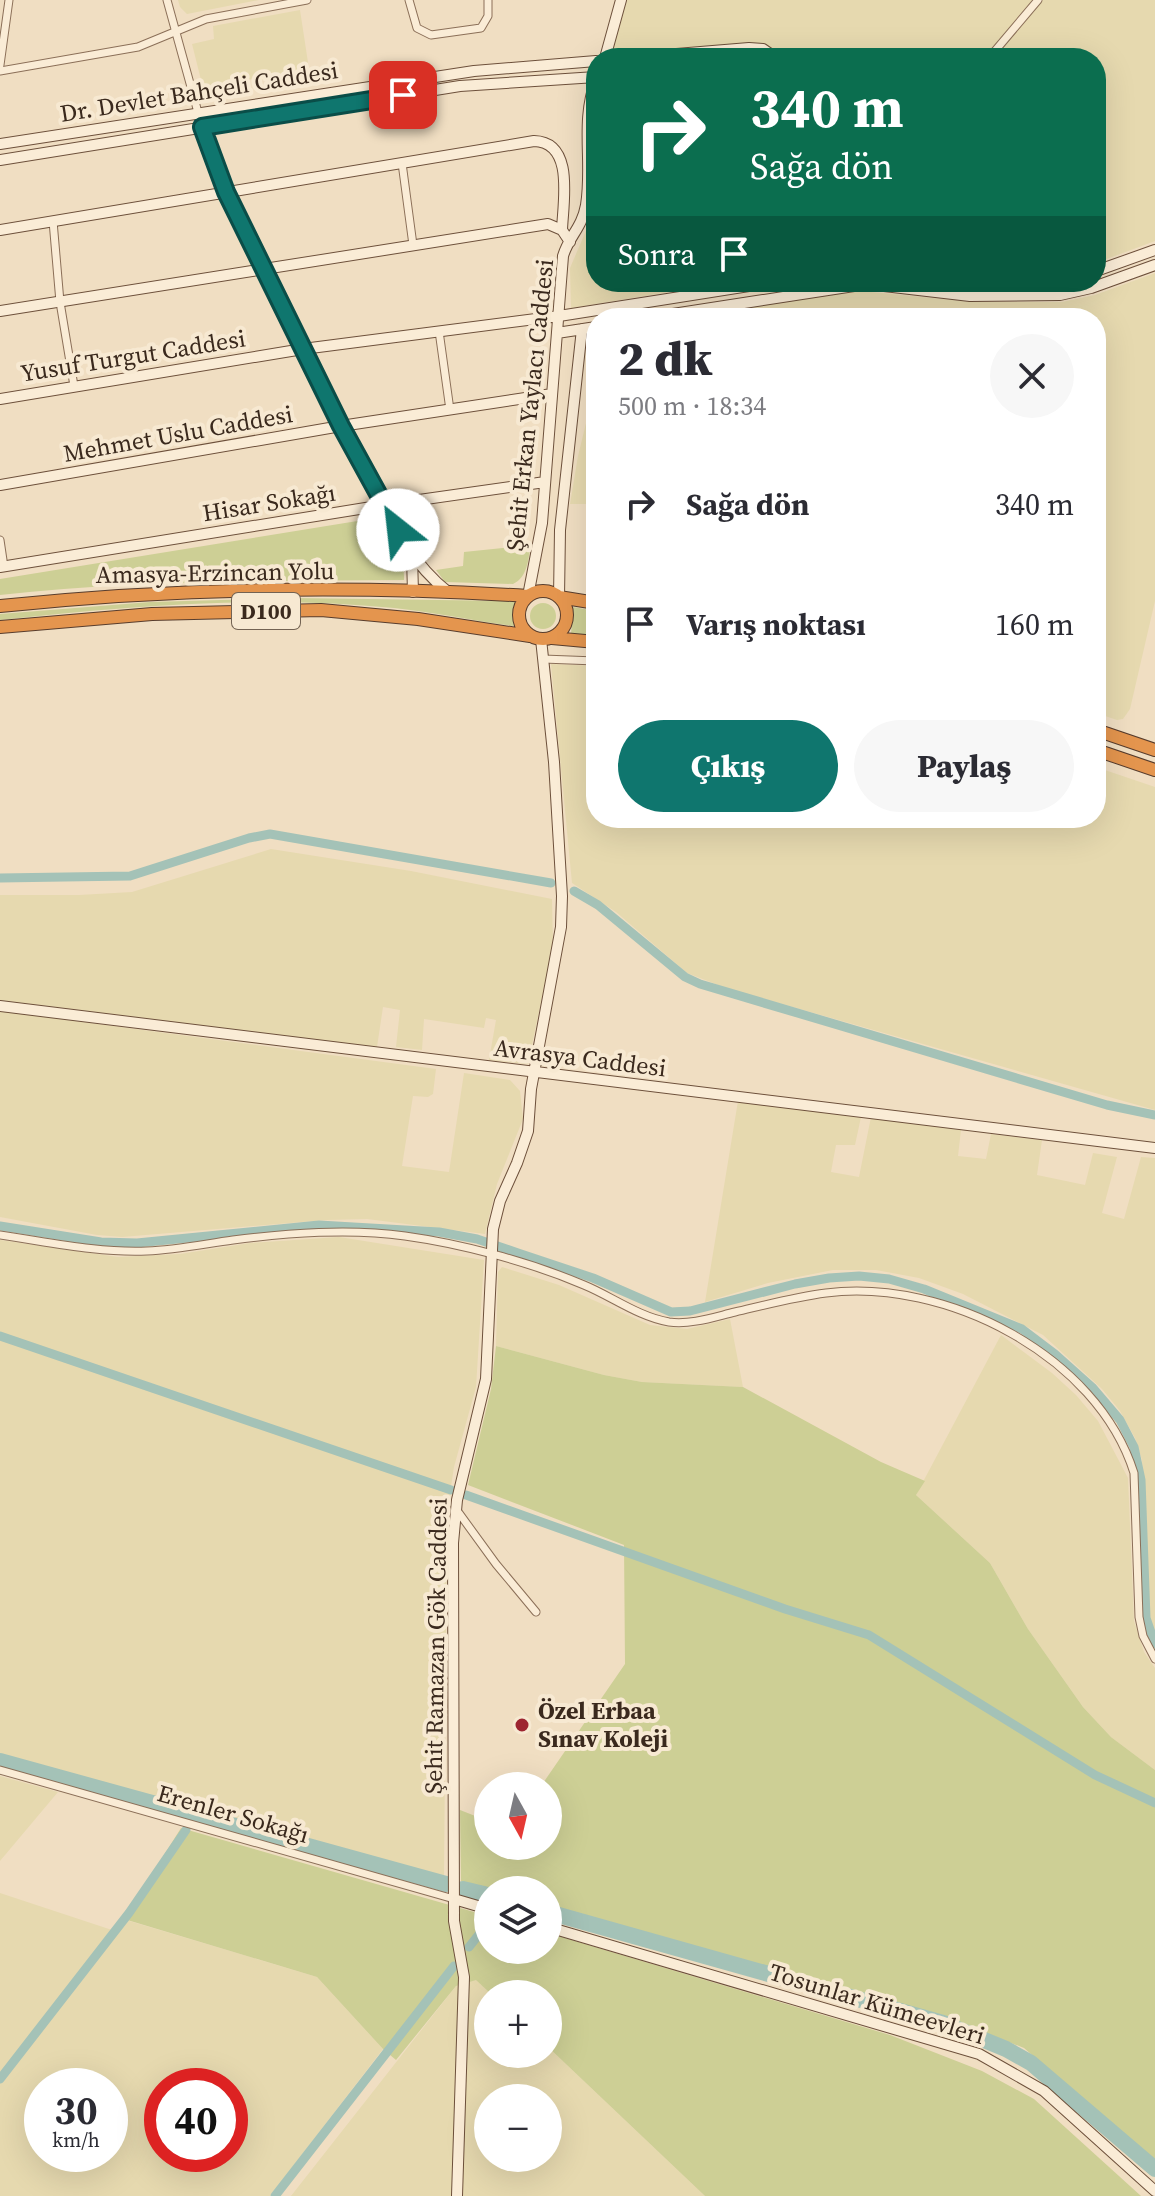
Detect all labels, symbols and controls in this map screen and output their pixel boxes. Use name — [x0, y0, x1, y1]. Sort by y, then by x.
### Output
street label: Dr. Devlet Bahçeli Caddesi — [58, 53, 340, 130]
pin — [369, 61, 437, 129]
text: 340 m — [750, 69, 904, 146]
icon: arrive — [381, 73, 425, 117]
icon: right — [618, 80, 722, 184]
text: Sağa dön — [750, 142, 893, 191]
icon: arrive — [712, 232, 756, 276]
text: Sonra — [618, 234, 696, 275]
street label: Şehit Erkan Yaylacı Caddesi — [498, 257, 561, 553]
street label: Yusuf Turgut Caddesi — [18, 321, 248, 390]
text: 2 dk — [618, 325, 712, 391]
button: close — [990, 334, 1074, 418]
text: 500 m · 18:34 — [618, 388, 766, 424]
street label: Mehmet Uslu Caddesi — [61, 397, 295, 470]
street label: Hisar Sokağı — [200, 476, 338, 529]
icon: right — [618, 482, 662, 526]
text: Sağa dön — [686, 484, 809, 525]
text: 340 m — [995, 484, 1074, 525]
position arrow — [356, 488, 440, 572]
street label: Amasya-Erzincan Yolu — [95, 554, 335, 591]
road number: D100 — [232, 593, 300, 629]
icon: arrive — [618, 602, 662, 646]
text: Varış noktası — [686, 604, 866, 645]
text: 160 m — [995, 604, 1074, 645]
button: Çıkış — [618, 720, 838, 812]
button: Paylaş — [854, 720, 1074, 812]
street label: Avrasya Caddesi — [492, 1031, 668, 1084]
street label: Şehit Ramazan Gök Caddesi — [416, 1498, 455, 1794]
place label: Özel Erbaa Sınav Koleji — [538, 1694, 668, 1755]
marker: Özel Erbaa Sınav Koleji — [513, 1716, 531, 1734]
north arrow — [474, 1772, 562, 1860]
map controls — [474, 1772, 562, 2172]
street label: Erenler Sokağı — [154, 1776, 313, 1851]
button: layers — [474, 1876, 562, 1964]
street label: Tosunlar Kümeevleri — [765, 1955, 989, 2052]
button: + — [474, 1980, 562, 2068]
speed limit sign: 40 — [144, 2068, 248, 2172]
text: 30 — [54, 2083, 98, 2137]
button: − — [474, 2084, 562, 2172]
text: km/h — [52, 2126, 100, 2154]

